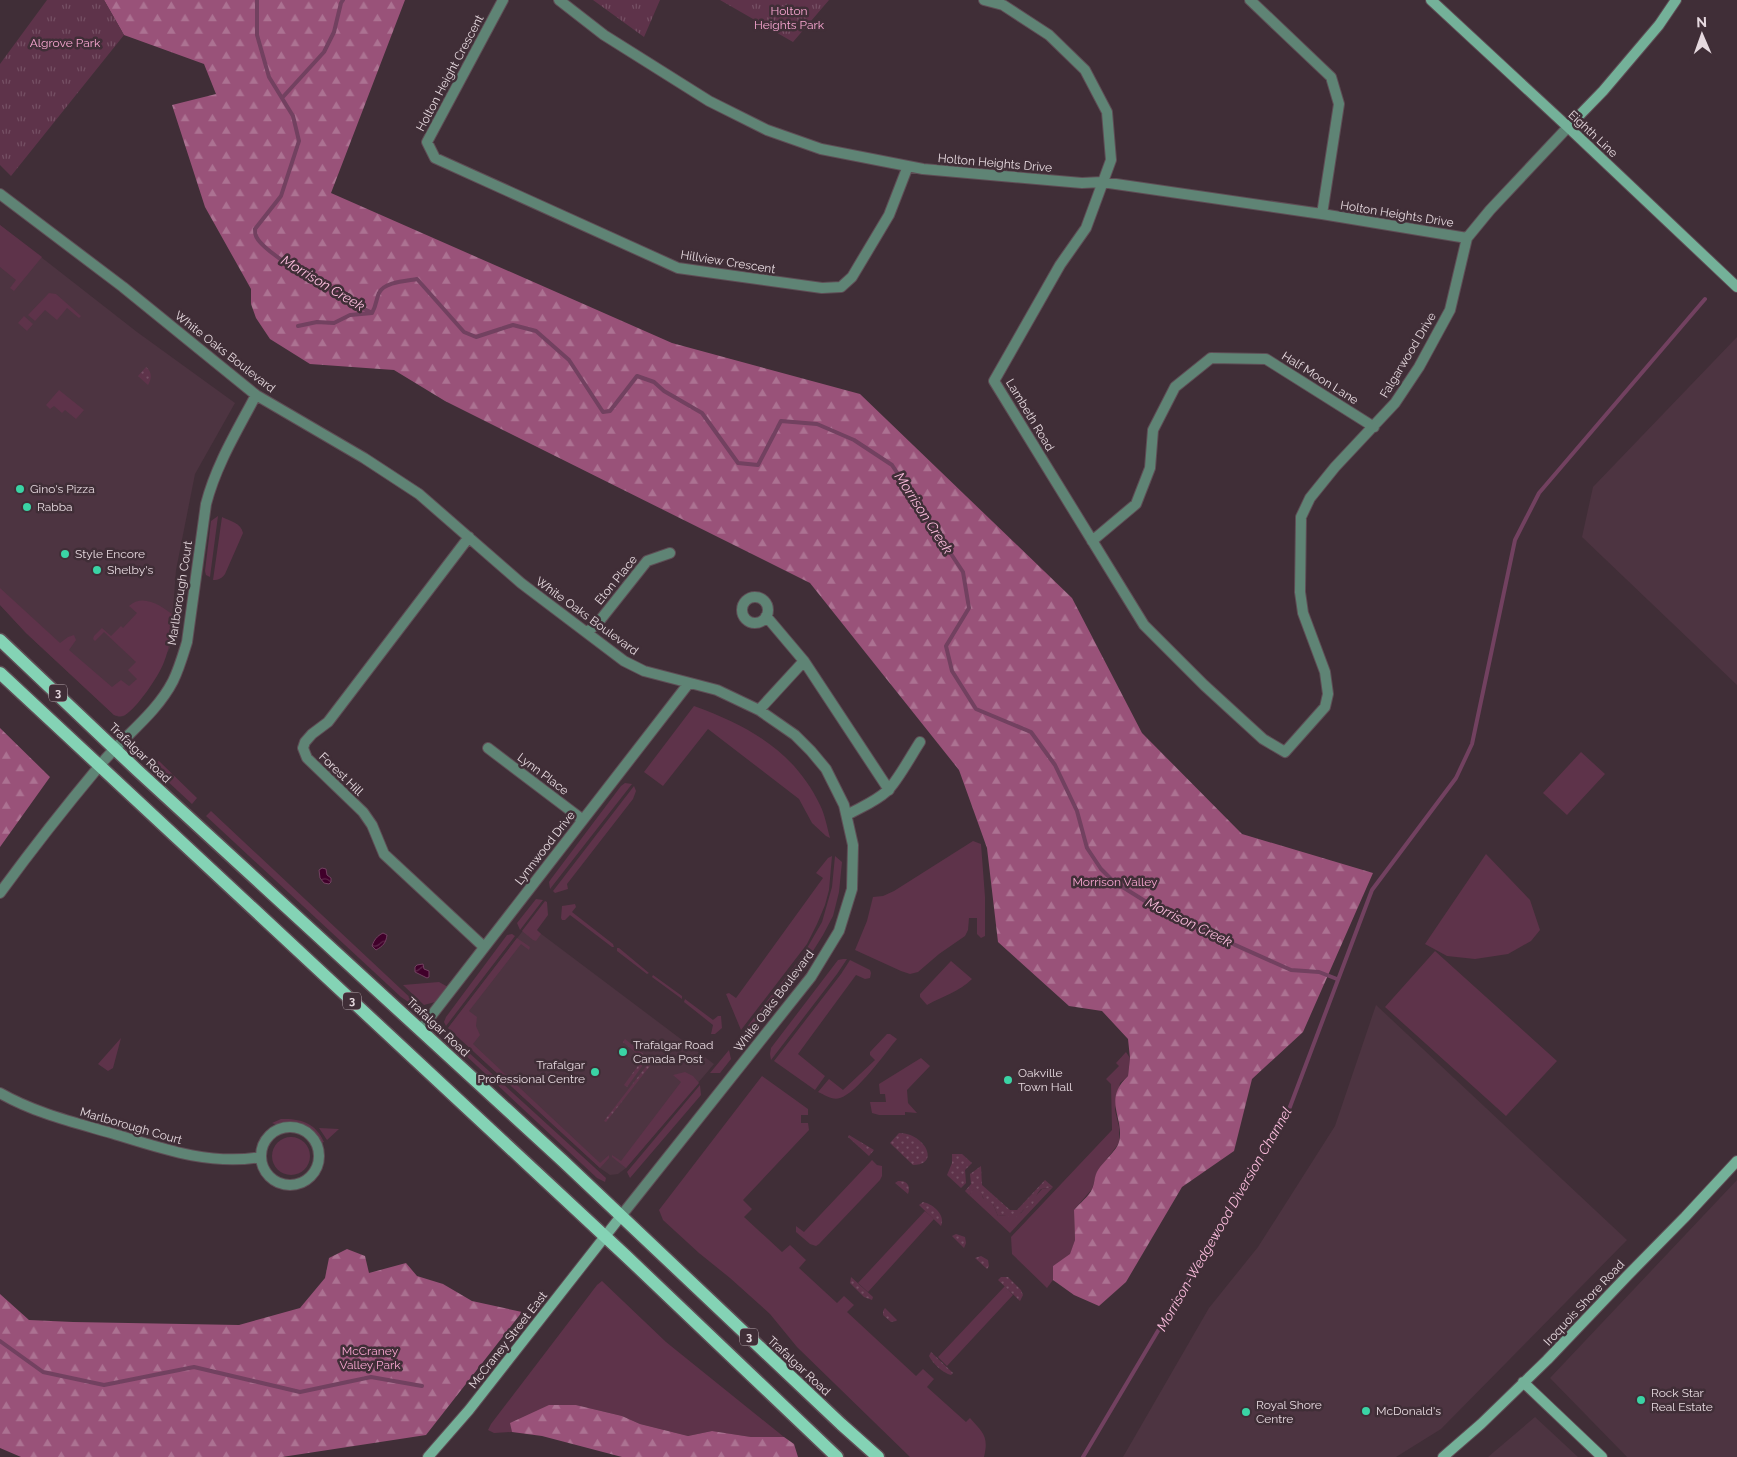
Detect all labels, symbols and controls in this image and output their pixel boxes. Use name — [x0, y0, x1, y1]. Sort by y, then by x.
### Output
park label: Holton Heights Park — [754, 4, 825, 32]
north arrow — [1677, 10, 1727, 60]
street label: Holton Height Crescent — [413, 12, 487, 134]
text: N — [1696, 14, 1707, 30]
park label: Algrove Park — [30, 36, 101, 50]
street label: Eighth Line — [1566, 108, 1620, 160]
street label: Holton Heights Drive — [937, 151, 1053, 175]
street label: Holton Heights Drive — [1339, 198, 1455, 230]
street label: Hillview Crescent — [680, 248, 776, 276]
water label: Morrison Creek — [278, 252, 368, 314]
street label: White Oaks Boulevard — [172, 308, 278, 396]
street label: Falgarwood Drive — [1377, 310, 1439, 400]
street label: Half Moon Lane — [1279, 349, 1361, 407]
street label: Lambeth Road — [1003, 376, 1057, 454]
water label: Morrison Creek — [892, 469, 957, 557]
place label: Gino's Pizza — [30, 482, 95, 496]
marker: Gino's Pizza — [14, 483, 26, 495]
place label: Rabba — [37, 500, 73, 514]
marker: Rabba — [21, 501, 33, 513]
street label: Marlborough Court — [165, 540, 195, 646]
place label: Style Encore — [75, 547, 145, 561]
marker: Style Encore — [59, 548, 71, 560]
street label: Eton Place — [592, 553, 640, 607]
place label: Shelby's — [107, 563, 154, 577]
marker: Shelby's — [91, 564, 103, 576]
street label: White Oaks Boulevard — [533, 574, 641, 658]
road number: 3 — [49, 684, 67, 701]
street label: Trafalgar Road — [106, 720, 174, 786]
street label: Forest Hill — [316, 750, 366, 799]
street label: Lynn Place — [515, 750, 571, 798]
street label: Lynnwood Drive — [512, 808, 578, 888]
park label: Morrison Valley — [1072, 875, 1158, 889]
water label: Morrison Creek — [1143, 894, 1235, 950]
street label: White Oaks Boulevard — [731, 947, 817, 1055]
road number: 3 — [343, 992, 361, 1009]
street label: Trafalgar Road — [404, 994, 472, 1060]
place label: Trafalgar Road Canada Post — [633, 1038, 713, 1066]
marker: Trafalgar Road Canada Post — [617, 1046, 629, 1058]
place label: Trafalgar Professional Centre — [478, 1058, 586, 1086]
marker: Trafalgar Professional Centre — [589, 1066, 601, 1078]
place label: Oakville Town Hall — [1018, 1066, 1073, 1094]
marker: Oakville Town Hall — [1002, 1074, 1014, 1086]
water label: Morrison-Wedgewood Diversion Channel — [1153, 1104, 1295, 1334]
street label: Marlborough Court — [78, 1105, 184, 1147]
street label: Iroquois Shore Road — [1541, 1257, 1627, 1349]
street label: McCraney Street East — [466, 1289, 550, 1391]
road number: 3 — [740, 1328, 758, 1345]
street label: Trafalgar Road — [765, 1333, 833, 1399]
park label: McCraney Valley Park — [339, 1344, 401, 1372]
place label: Rock Star Real Estate — [1651, 1386, 1713, 1414]
marker: Rock Star Real Estate — [1635, 1394, 1647, 1406]
place label: Royal Shore Centre — [1256, 1398, 1322, 1426]
place label: McDonald's — [1376, 1404, 1441, 1418]
marker: McDonald's — [1360, 1405, 1372, 1417]
marker: Royal Shore Centre — [1240, 1406, 1252, 1418]

